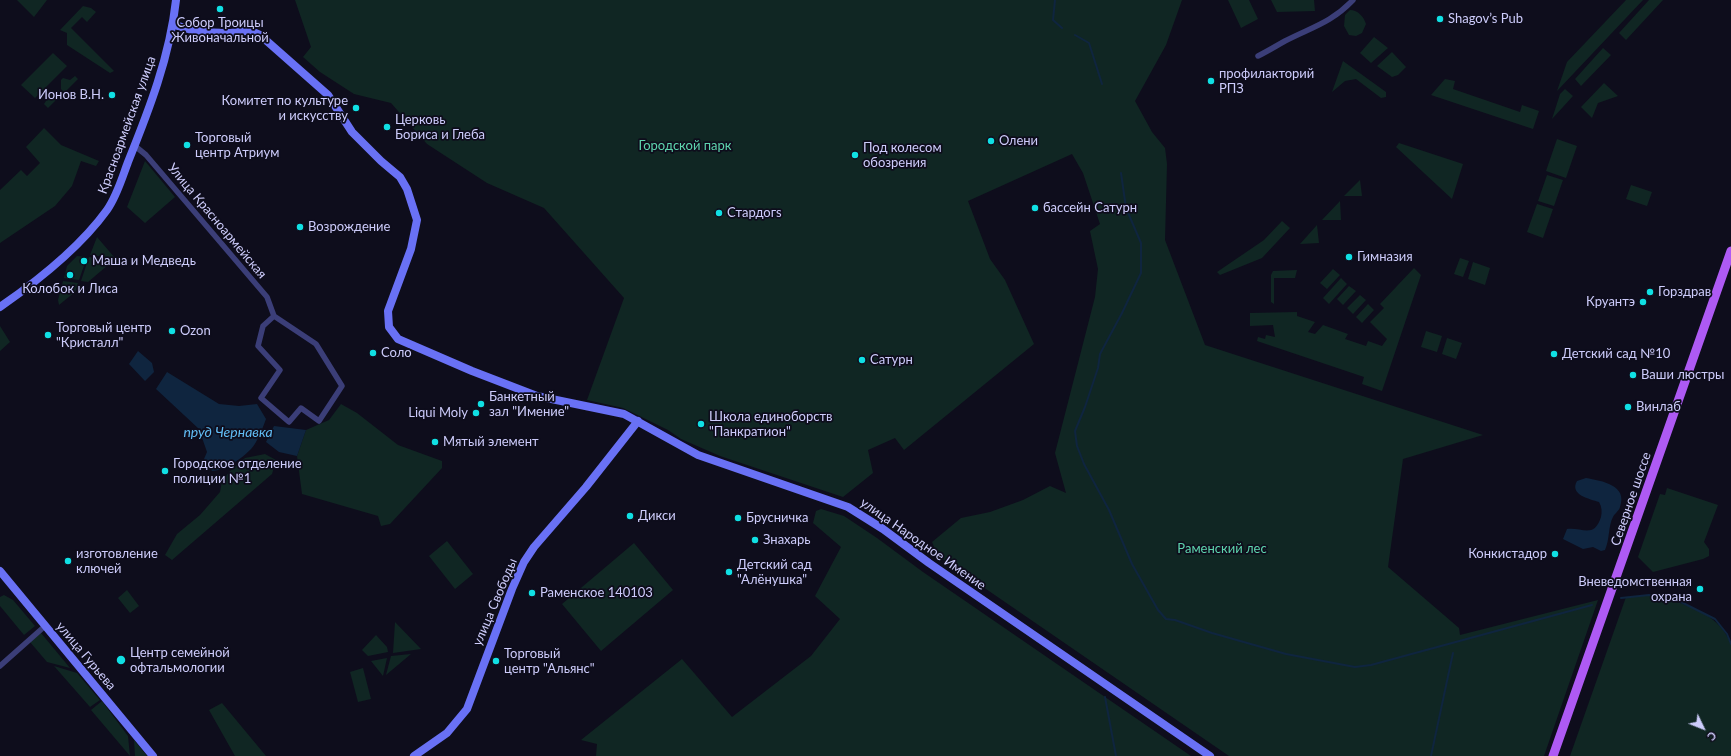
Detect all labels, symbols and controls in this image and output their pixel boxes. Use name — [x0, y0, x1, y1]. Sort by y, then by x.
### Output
marker: Собор Троицы Живоначальной — [215, 4, 225, 14]
place label: Shagov’s Pub — [1448, 11, 1523, 27]
marker: Shagov’s Pub — [1435, 14, 1445, 24]
place label: Собор Троицы Живоначальной — [171, 15, 269, 46]
street label: Красноармейская улица — [95, 54, 159, 196]
place label: профилакторий РПЗ — [1219, 66, 1314, 97]
marker: профилакторий РПЗ — [1206, 76, 1216, 86]
place label: Ионов В.Н. — [38, 87, 104, 103]
marker: Ионов В.Н. — [107, 90, 117, 100]
place label: Комитет по культуре и искусству — [222, 93, 348, 124]
marker: Комитет по культуре и искусству — [351, 103, 361, 113]
place label: Церковь Бориса и Глеба — [395, 112, 485, 143]
marker: Церковь Бориса и Глеба — [382, 122, 392, 132]
place label: Торговый центр Атриум — [195, 130, 279, 161]
place label: Олени — [999, 133, 1038, 149]
marker: Олени — [986, 136, 996, 146]
park label: Городской парк — [638, 138, 732, 154]
marker: Торговый центр Атриум — [182, 140, 192, 150]
place label: Под колесом обозрения — [863, 140, 942, 171]
marker: Под колесом обозрения — [850, 150, 860, 160]
street label: Улица Красноармейская — [164, 160, 270, 282]
place label: бассейн Сатурн — [1043, 200, 1137, 216]
marker: бассейн Сатурн — [1030, 203, 1040, 213]
place label: Стардогs — [727, 205, 782, 221]
marker: Стардогs — [714, 208, 724, 218]
place label: Возрождение — [308, 219, 390, 235]
marker: Возрождение — [295, 222, 305, 232]
place label: Гимназия — [1357, 249, 1413, 265]
marker: Гимназия — [1344, 252, 1354, 262]
place label: Маша и Медведь — [92, 253, 196, 269]
marker: Маша и Медведь — [79, 256, 89, 266]
marker: Колобок и Лиса — [65, 270, 75, 280]
place label: Колобок и Лиса — [22, 281, 118, 297]
place label: Горздрав — [1658, 284, 1711, 300]
marker: Горздрав — [1645, 287, 1655, 297]
place label: Круантэ — [1586, 294, 1635, 310]
marker: Круантэ — [1638, 297, 1648, 307]
place label: Торговый центр "Кристалл" — [56, 320, 152, 351]
place label: Ozon — [180, 323, 211, 339]
marker: Ozon — [167, 326, 177, 336]
marker: Торговый центр "Кристалл" — [43, 330, 53, 340]
place label: Соло — [381, 345, 412, 361]
place label: Детский сад №10 — [1562, 346, 1670, 362]
marker: Соло — [368, 348, 378, 358]
marker: Детский сад №10 — [1549, 349, 1559, 359]
place label: Сатурн — [870, 352, 913, 368]
marker: Сатурн — [857, 355, 867, 365]
place label: Ваши люстры — [1641, 367, 1724, 383]
marker: Ваши люстры — [1628, 370, 1638, 380]
place label: Банкетный зал "Имение" — [489, 389, 569, 420]
marker: Банкетный зал "Имение" — [476, 399, 486, 409]
place label: Винлаб — [1636, 399, 1681, 415]
marker: Винлаб — [1623, 402, 1633, 412]
place label: Liqui Moly — [408, 405, 468, 421]
marker: Liqui Moly — [471, 408, 481, 418]
place label: Школа единоборств "Панкратион" — [709, 409, 832, 440]
marker: Школа единоборств "Панкратион" — [696, 419, 706, 429]
water label: пруд Чернавка — [183, 424, 273, 440]
place label: Мятый элемент — [443, 434, 539, 450]
marker: Мятый элемент — [430, 437, 440, 447]
street label: Северное шоссе — [1608, 450, 1654, 548]
place label: Городское отделение полиции №1 — [173, 456, 302, 487]
marker: Городское отделение полиции №1 — [160, 466, 170, 476]
street label: улица Народное Имение — [857, 495, 989, 593]
place label: Дикси — [638, 508, 676, 524]
place label: Брусничка — [746, 510, 808, 526]
marker: Дикси — [625, 511, 635, 521]
marker: Брусничка — [733, 513, 743, 523]
place label: Знахарь — [763, 532, 811, 548]
marker: Знахарь — [750, 535, 760, 545]
park label: Раменский лес — [1177, 541, 1267, 557]
place label: изготовление ключей — [76, 546, 158, 577]
place label: Конкистадор — [1468, 546, 1547, 562]
marker: Конкистадор — [1550, 549, 1560, 559]
marker: изготовление ключей — [63, 556, 73, 566]
street label: улица Свободы — [470, 556, 520, 648]
place label: Детский сад "Алёнушка" — [737, 557, 812, 588]
marker: Детский сад "Алёнушка" — [724, 567, 734, 577]
place label: Вневедомственная охрана — [1578, 574, 1692, 605]
marker: Вневедомственная охрана — [1695, 584, 1705, 594]
place label: Раменское 140103 — [540, 585, 653, 601]
marker: Раменское 140103 — [527, 588, 537, 598]
street label: улица Гурьева — [53, 619, 119, 693]
place label: Центр семейной офтальмологии — [130, 645, 230, 676]
place label: Торговый центр "Альянс" — [504, 646, 595, 677]
marker: Центр семейной офтальмологии — [115, 654, 127, 666]
marker: Торговый центр "Альянс" — [491, 656, 501, 666]
north arrow — [1683, 708, 1723, 748]
text: С — [1705, 729, 1719, 744]

